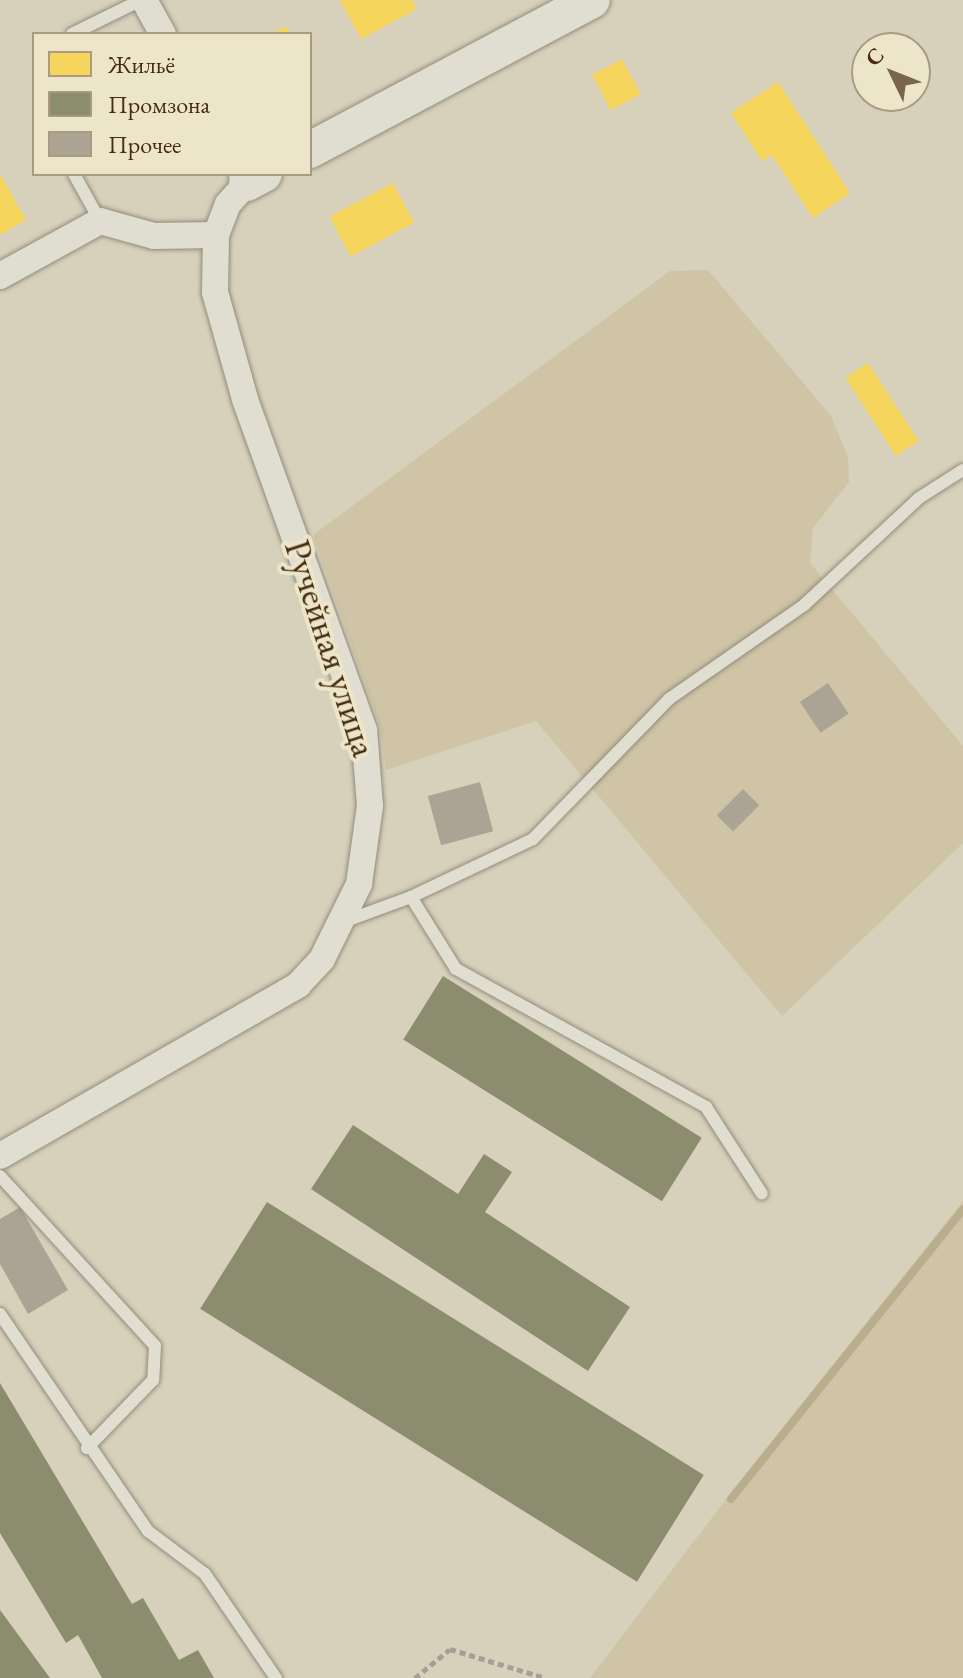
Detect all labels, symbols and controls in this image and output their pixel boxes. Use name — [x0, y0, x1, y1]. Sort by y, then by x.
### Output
legend — [32, 32, 312, 176]
north arrow — [851, 32, 931, 112]
text: С — [859, 41, 890, 72]
text: Жильё — [108, 49, 175, 80]
text: Промзона — [108, 89, 210, 120]
text: Прочее — [108, 129, 181, 160]
street label: Ручейная улица — [276, 534, 386, 762]

